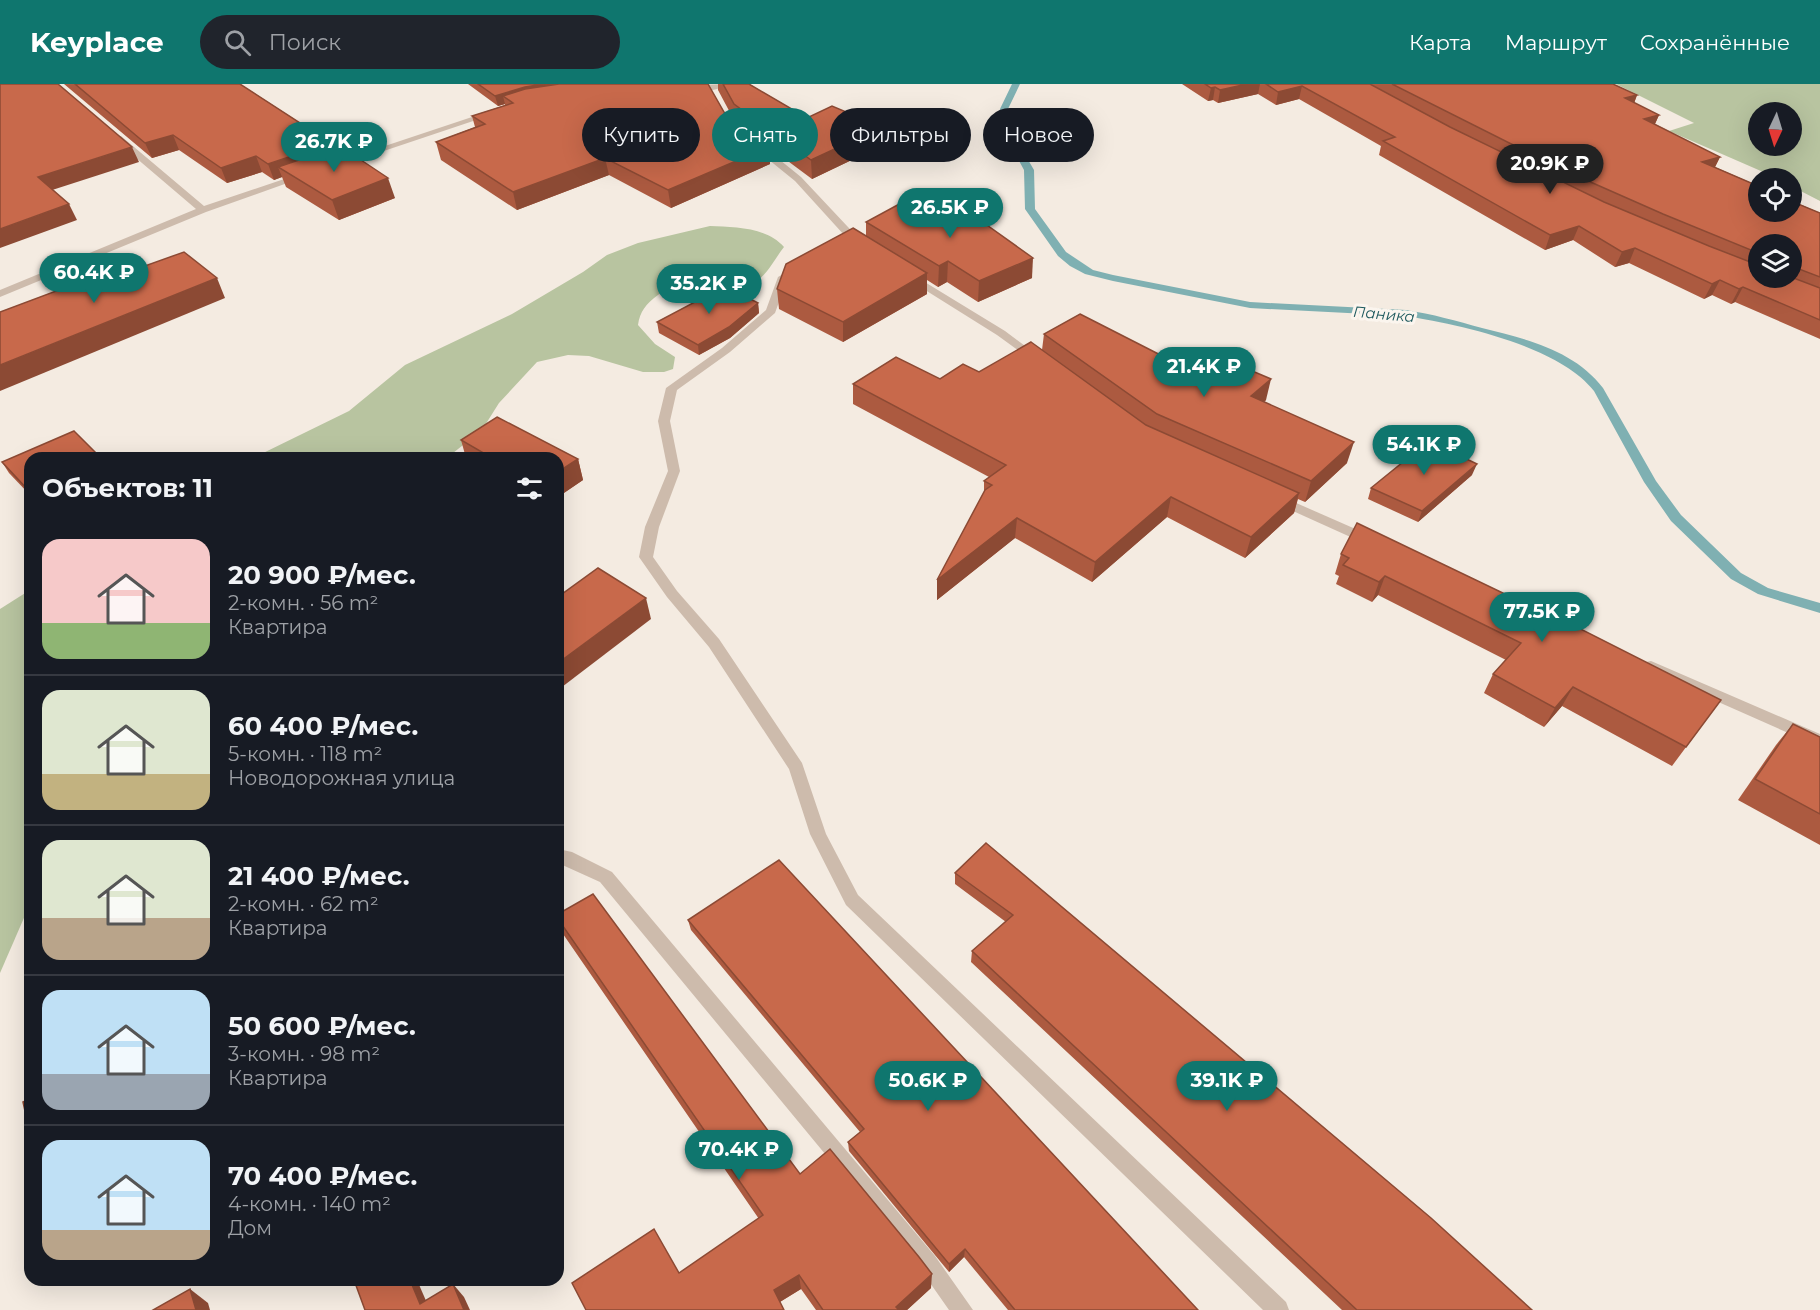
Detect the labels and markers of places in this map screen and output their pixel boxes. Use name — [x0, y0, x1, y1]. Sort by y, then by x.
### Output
pin: 26.7K ₽ — [279, 122, 389, 173]
pin: 20.9K ₽ — [1495, 144, 1605, 195]
pin: 26.5K ₽ — [895, 188, 1005, 239]
pin: 60.4K ₽ — [39, 253, 149, 304]
pin: 35.2K ₽ — [654, 264, 764, 315]
pin: 21.4K ₽ — [1149, 347, 1259, 398]
pin: 54.1K ₽ — [1369, 425, 1479, 476]
pin: 77.5K ₽ — [1487, 592, 1597, 643]
pin: 50.6K ₽ — [873, 1061, 983, 1112]
pin: 39.1K ₽ — [1172, 1061, 1282, 1112]
pin: 70.4K ₽ — [684, 1130, 794, 1181]

